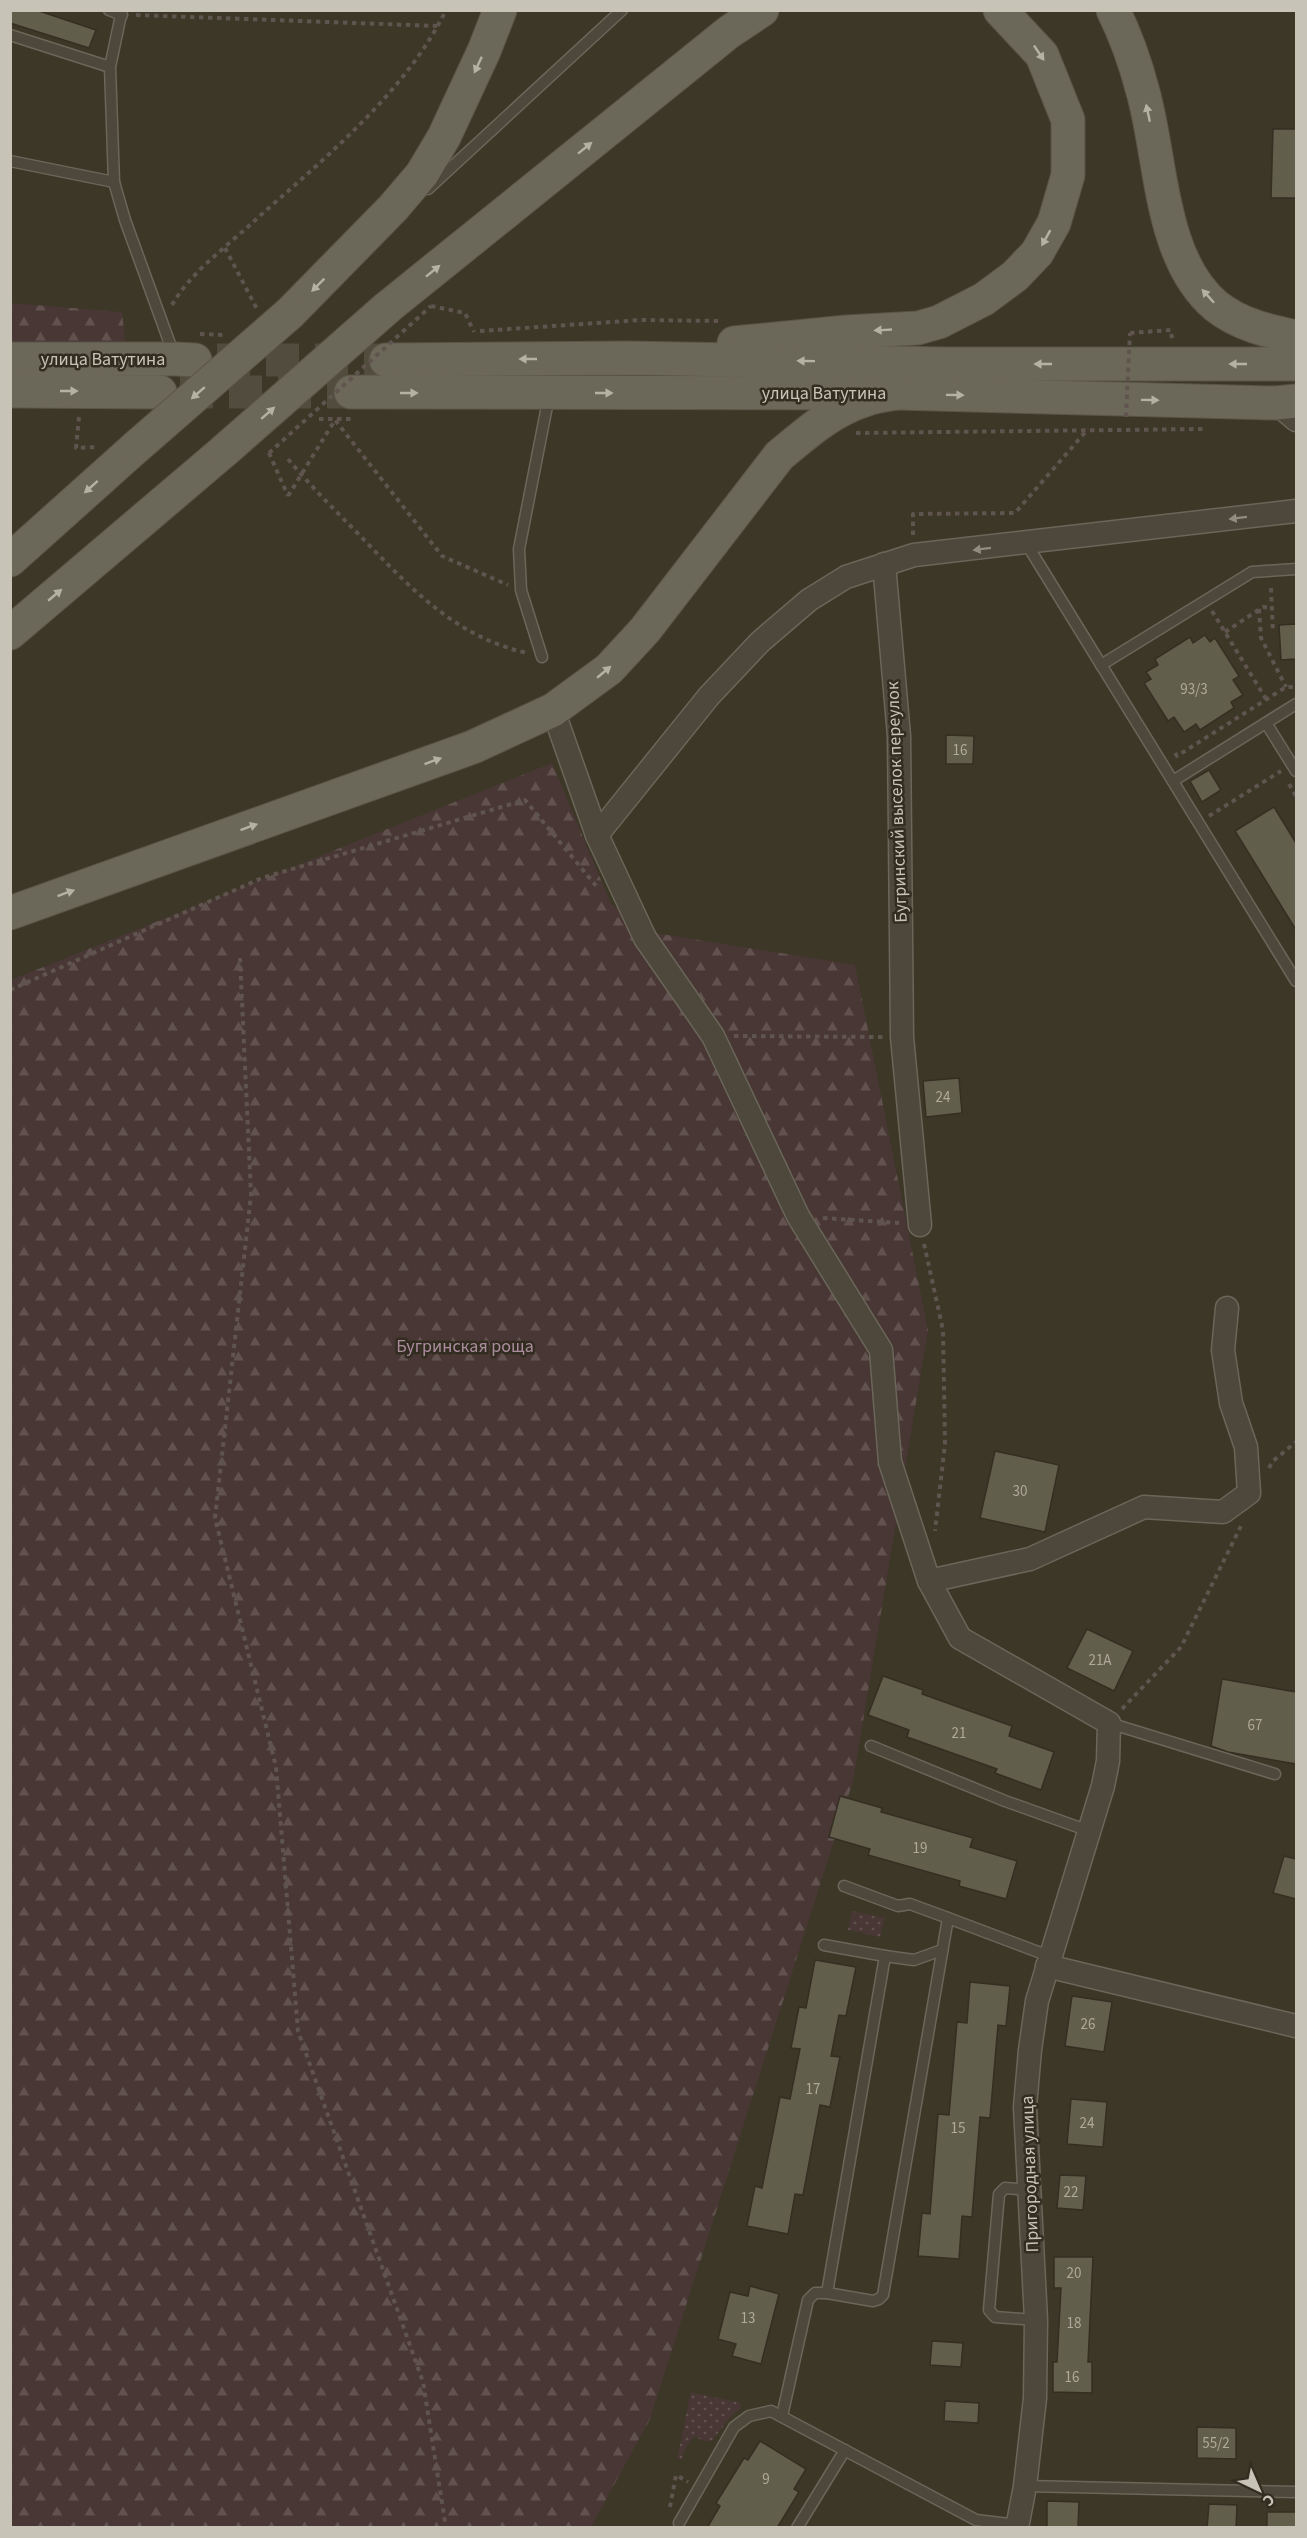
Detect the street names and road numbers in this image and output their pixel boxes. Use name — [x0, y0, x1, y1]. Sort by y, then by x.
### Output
street label: улица Ватутина — [41, 347, 165, 372]
street label: улица Ватутина — [762, 381, 886, 406]
street label: Бугринский выселок переулок — [880, 681, 914, 923]
street label: Пригородная улица — [1015, 2095, 1045, 2253]

